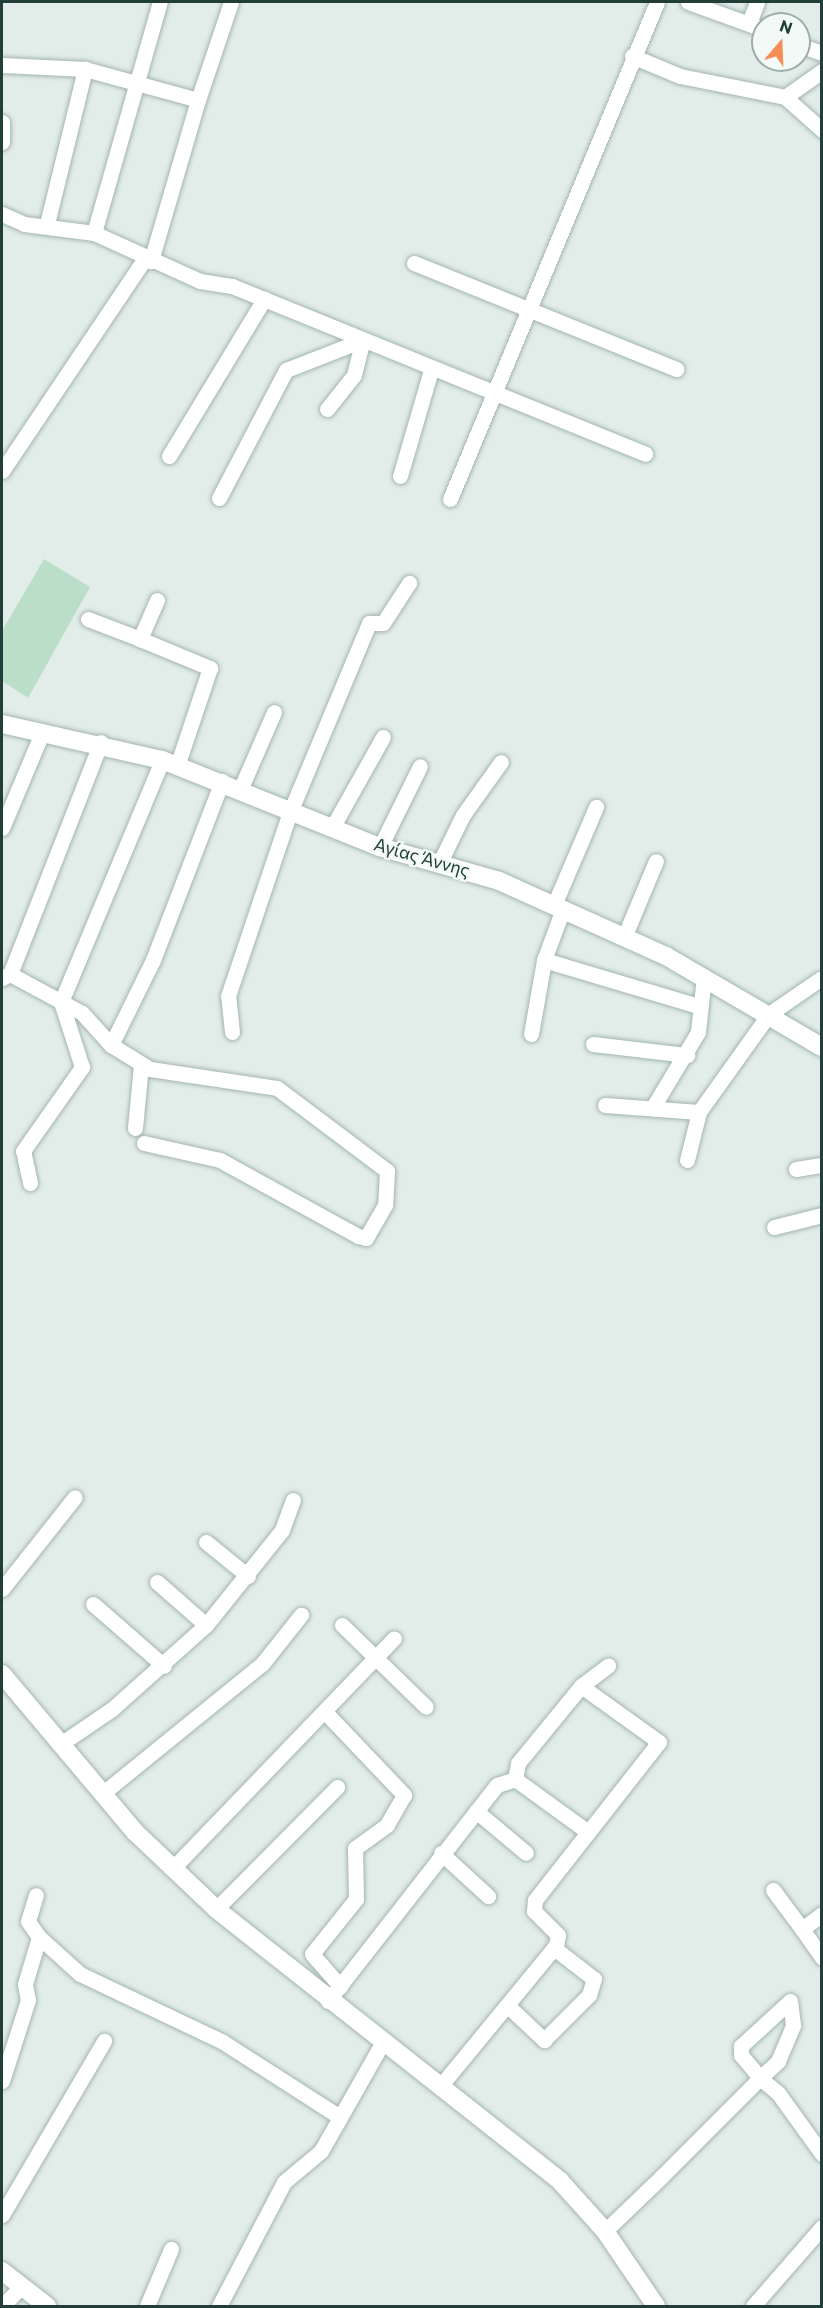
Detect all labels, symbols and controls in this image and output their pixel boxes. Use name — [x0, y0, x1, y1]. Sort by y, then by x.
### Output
north arrow — [751, 12, 811, 72]
text: N — [778, 15, 795, 37]
street label: Αγίας Άννης — [372, 833, 472, 881]

